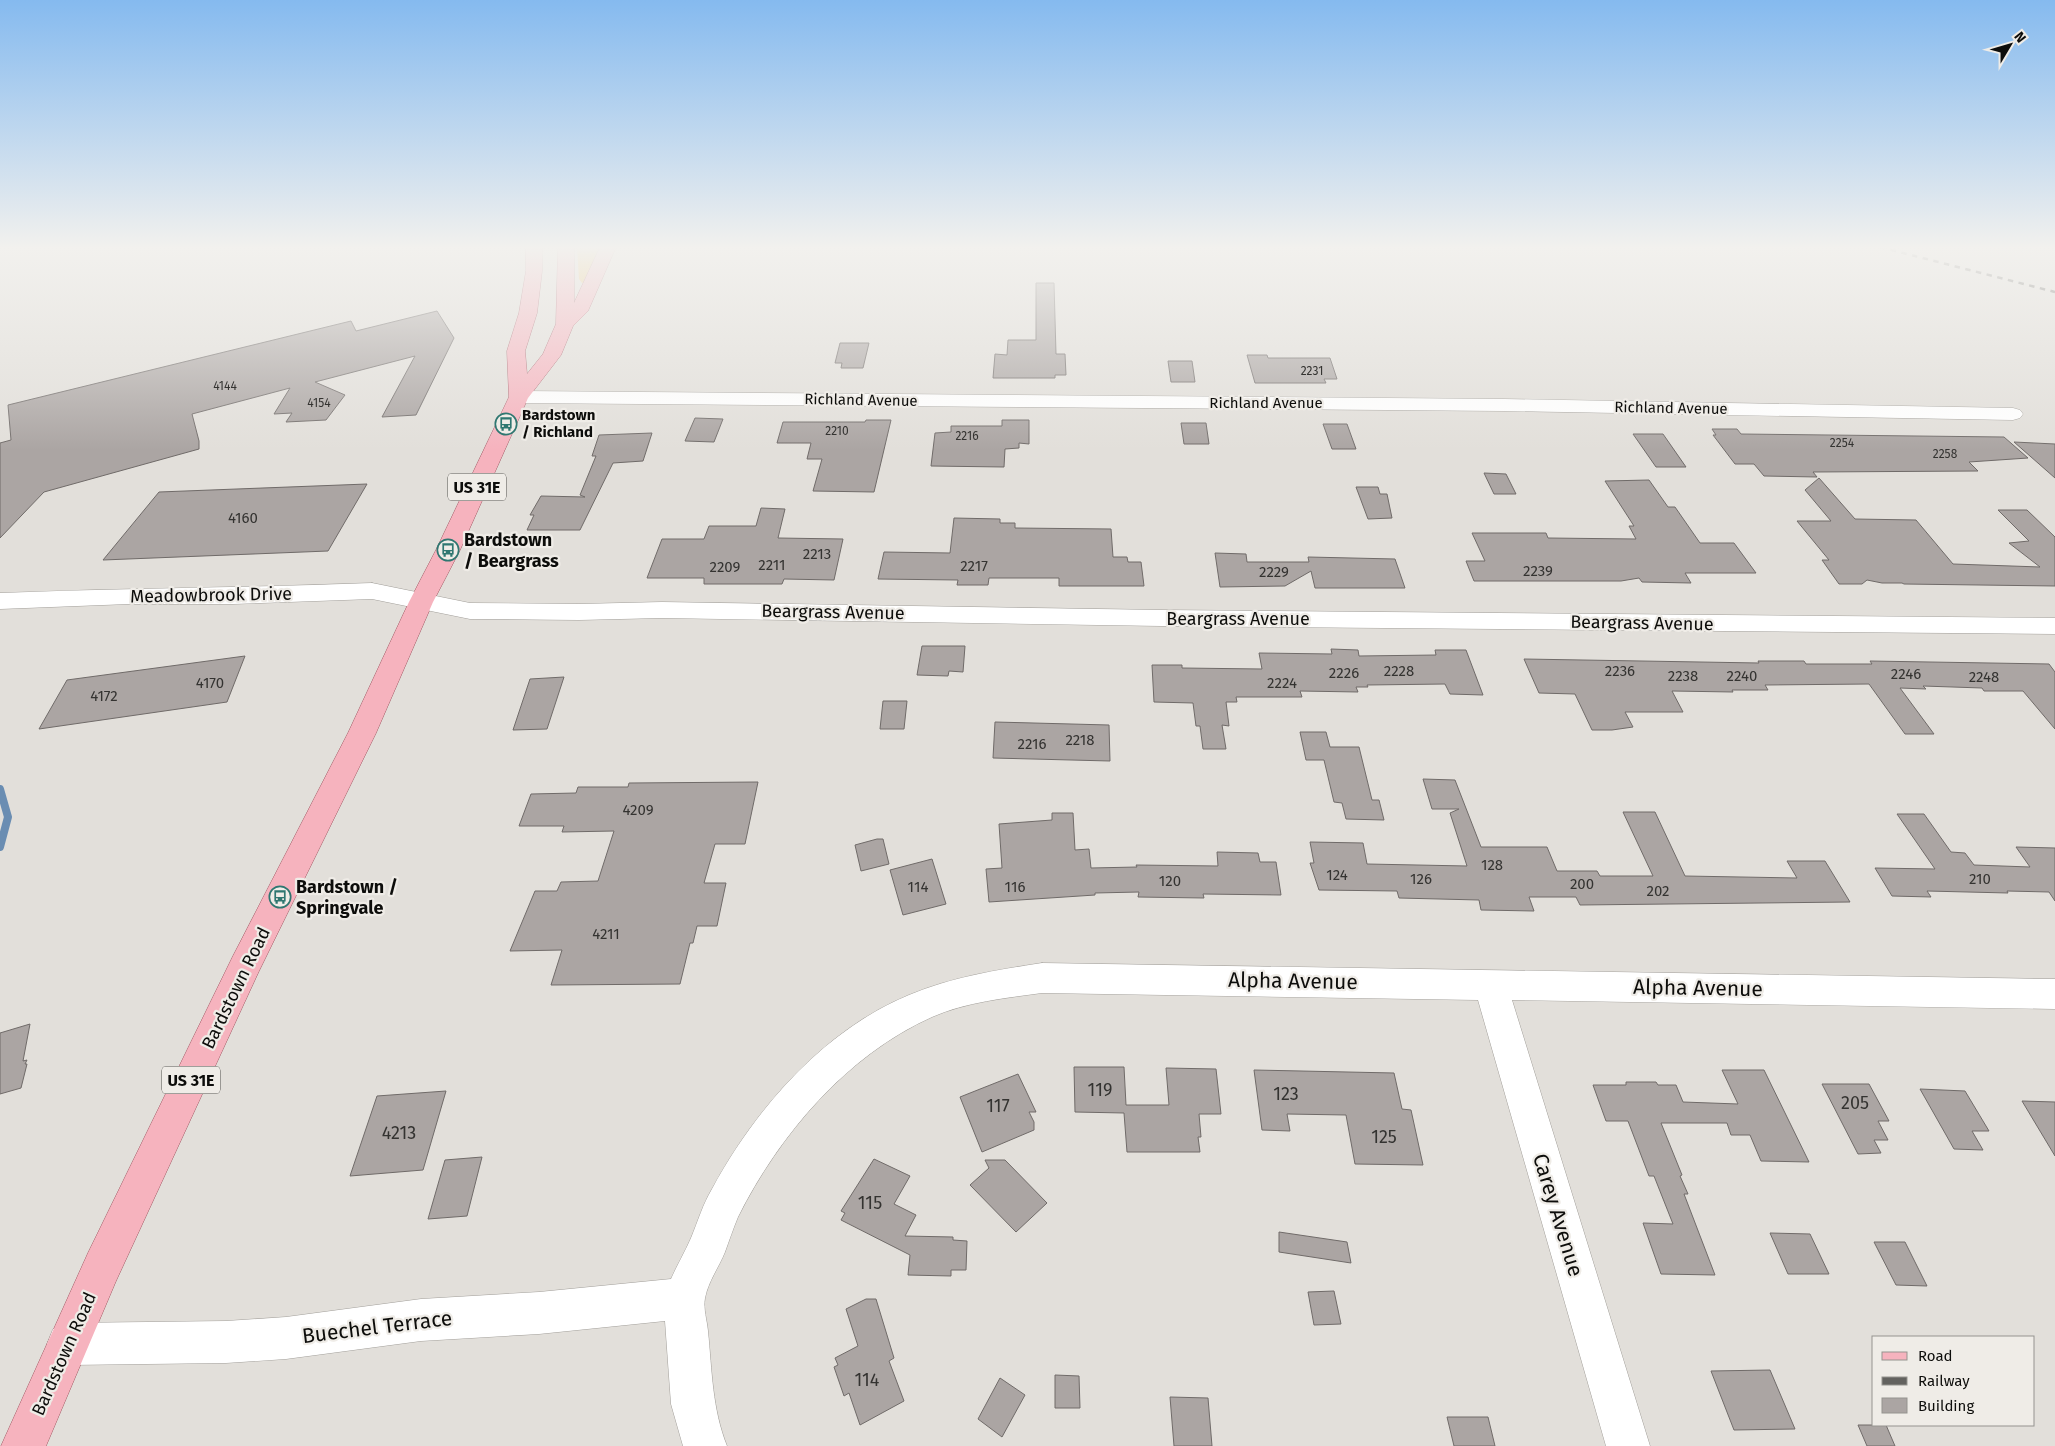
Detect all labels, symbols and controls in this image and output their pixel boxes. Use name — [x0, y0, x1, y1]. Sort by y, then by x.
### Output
north arrow — [1985, 20, 2035, 70]
text: N — [2010, 28, 2029, 46]
house number: 2231 — [1301, 364, 1323, 378]
house number: 4144 — [213, 379, 237, 393]
street label: Richland Avenue — [804, 390, 918, 410]
street label: Richland Avenue — [1209, 394, 1323, 412]
house number: 4154 — [307, 396, 331, 410]
street label: Richland Avenue — [1614, 398, 1728, 418]
place label: Bardstown / Richland — [522, 406, 595, 441]
bus stop icon: Bardstown / Richland — [494, 412, 518, 436]
house number: 2210 — [825, 424, 849, 438]
house number: 2216 — [955, 429, 979, 443]
house number: 2254 — [1830, 436, 1855, 450]
house number: 2258 — [1933, 447, 1958, 461]
road number: US 31E — [448, 474, 506, 501]
house number: 4160 — [228, 509, 258, 527]
place label: Bardstown / Beargrass — [464, 529, 559, 572]
bus stop icon: Bardstown / Beargrass — [436, 538, 460, 562]
house number: 2213 — [803, 545, 831, 563]
house number: 2211 — [758, 556, 786, 574]
house number: 2217 — [960, 557, 988, 575]
house number: 2209 — [710, 558, 741, 576]
house number: 2239 — [1523, 562, 1553, 580]
house number: 2229 — [1259, 563, 1289, 581]
street label: Meadowbrook Drive — [130, 583, 292, 607]
street label: Beargrass Avenue — [761, 600, 905, 624]
street label: Beargrass Avenue — [1166, 608, 1310, 630]
street label: Beargrass Avenue — [1570, 611, 1714, 635]
house number: 2228 — [1384, 662, 1414, 680]
house number: 2236 — [1605, 662, 1635, 680]
house number: 2226 — [1329, 664, 1359, 682]
house number: 2246 — [1891, 665, 1921, 683]
house number: 2238 — [1668, 667, 1698, 685]
house number: 2240 — [1727, 667, 1757, 685]
house number: 2248 — [1969, 668, 1999, 686]
house number: 4170 — [196, 674, 224, 692]
house number: 2224 — [1267, 674, 1297, 692]
house number: 4172 — [90, 687, 118, 705]
house number: 2218 — [1065, 731, 1095, 749]
house number: 2216 — [1018, 735, 1046, 753]
house number: 4209 — [622, 801, 654, 819]
house number: 128 — [1481, 856, 1503, 874]
house number: 124 — [1326, 866, 1348, 884]
house number: 126 — [1410, 870, 1432, 888]
house number: 210 — [1969, 870, 1991, 888]
house number: 120 — [1159, 872, 1181, 890]
house number: 200 — [1570, 875, 1594, 893]
place label: Bardstown / Springvale — [296, 876, 398, 919]
house number: 114 — [908, 878, 928, 896]
house number: 116 — [1005, 878, 1025, 896]
house number: 202 — [1646, 882, 1670, 900]
bus stop icon: Bardstown / Springvale — [268, 885, 292, 909]
street label: Bardstown Road — [197, 923, 275, 1053]
house number: 4211 — [592, 925, 620, 943]
street label: Alpha Avenue — [1228, 967, 1358, 995]
street label: Alpha Avenue — [1633, 974, 1763, 1002]
road number: US 31E — [162, 1066, 220, 1094]
house number: 119 — [1088, 1079, 1112, 1101]
house number: 123 — [1273, 1083, 1299, 1105]
house number: 205 — [1841, 1092, 1869, 1114]
house number: 117 — [986, 1095, 1010, 1117]
house number: 4213 — [382, 1122, 416, 1144]
house number: 125 — [1371, 1126, 1397, 1148]
street label: Carey Avenue — [1527, 1150, 1589, 1280]
house number: 115 — [858, 1192, 882, 1214]
street label: Bardstown Road — [27, 1289, 101, 1419]
street label: Buechel Terrace — [300, 1305, 454, 1349]
legend — [1872, 1336, 2035, 1426]
text: Road — [1918, 1347, 1953, 1365]
house number: 114 — [855, 1369, 880, 1391]
text: Railway — [1918, 1372, 1970, 1390]
text: Building — [1918, 1397, 1974, 1415]

